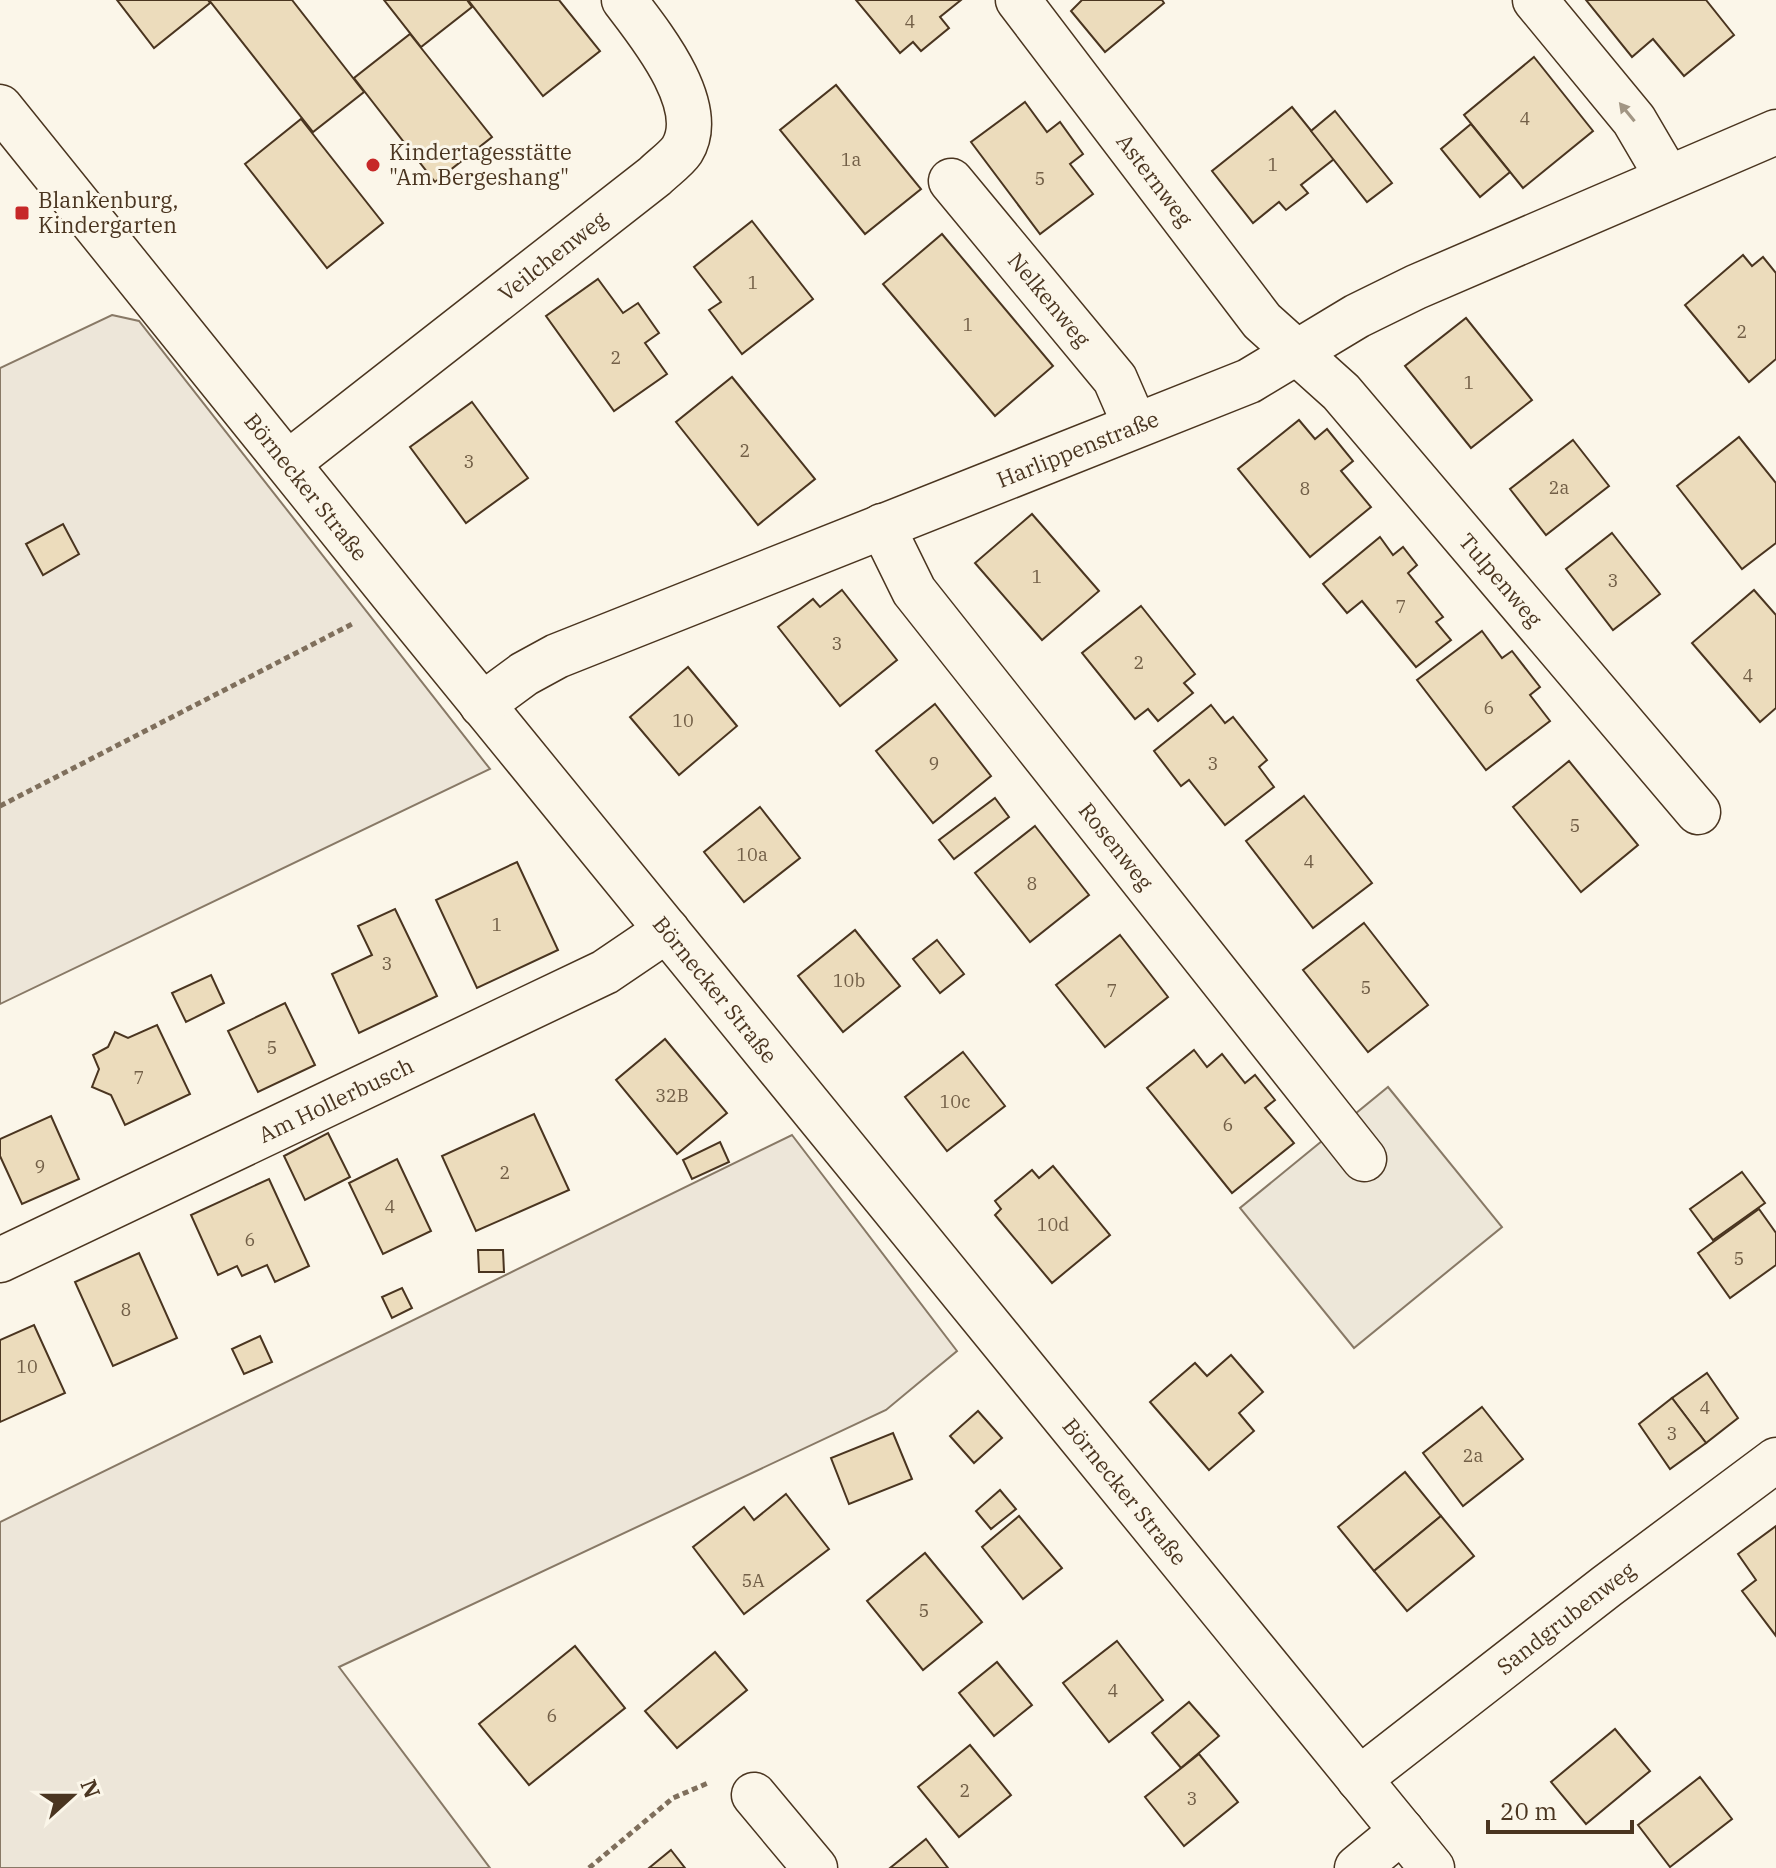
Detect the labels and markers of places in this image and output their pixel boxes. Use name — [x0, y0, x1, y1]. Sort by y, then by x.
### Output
place label: Kindertagesstätte "Am Bergeshang" — [389, 137, 572, 191]
marker: Kindertagesstätte "Am Bergeshang" — [364, 156, 382, 174]
place label: Blankenburg, Kindergarten — [38, 185, 178, 239]
marker: Blankenburg, Kindergarten — [13, 204, 31, 222]

